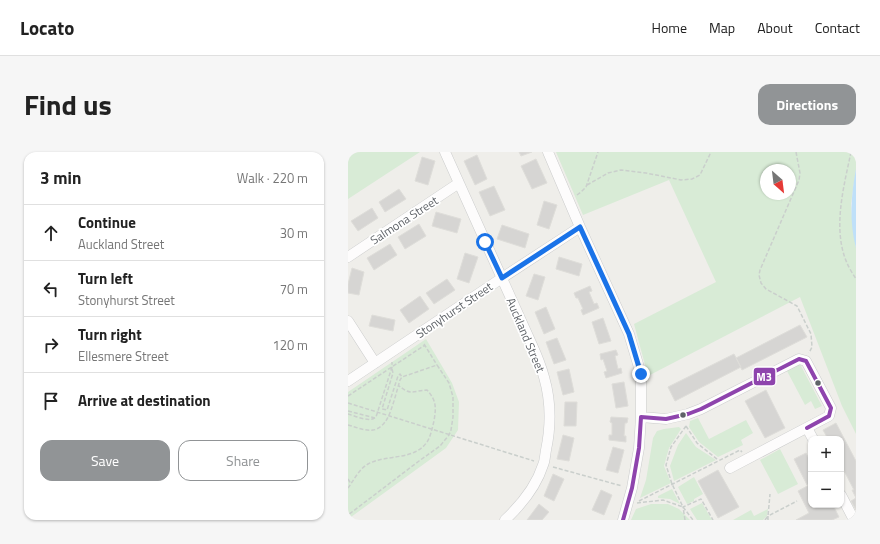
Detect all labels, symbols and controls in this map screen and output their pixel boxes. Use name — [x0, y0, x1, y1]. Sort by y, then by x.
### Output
text: Locato — [20, 13, 74, 42]
text: Home — [652, 17, 687, 38]
text: Map — [709, 17, 735, 38]
text: About — [757, 17, 793, 38]
text: Contact — [815, 17, 860, 38]
text: Find us — [24, 83, 112, 126]
button: Directions — [758, 84, 856, 125]
north arrow — [760, 164, 796, 200]
text: 3 min — [40, 165, 81, 191]
text: Walk · 220 m — [237, 168, 308, 188]
street label: Salmona Street — [366, 190, 442, 249]
text: Continue — [78, 211, 136, 234]
icon: ahead — [40, 222, 62, 244]
text: 30 m — [280, 223, 308, 243]
route start — [476, 233, 494, 251]
text: Auckland Street — [78, 234, 164, 254]
text: Turn left — [78, 267, 133, 290]
street label: Stonyhurst Street — [412, 277, 497, 343]
icon: left — [40, 278, 62, 300]
text: 70 m — [280, 279, 308, 299]
text: Stonyhurst Street — [78, 290, 175, 310]
street label: Auckland Street — [502, 295, 551, 376]
text: Turn right — [78, 323, 142, 346]
icon: right — [40, 334, 62, 356]
text: 120 m — [272, 335, 308, 355]
text: Ellesmere Street — [78, 346, 169, 366]
route end — [632, 365, 650, 383]
line badge: M3 — [753, 367, 776, 386]
text: M3 — [756, 369, 772, 385]
unlabelled marker — [813, 378, 823, 388]
text: Arrive at destination — [78, 389, 211, 412]
icon: arrive — [40, 390, 62, 412]
unlabelled marker — [678, 410, 688, 420]
map controls — [808, 436, 844, 508]
button: + — [808, 436, 844, 472]
button: Save — [40, 440, 170, 481]
button: Share — [178, 440, 308, 481]
button: − — [808, 472, 844, 508]

